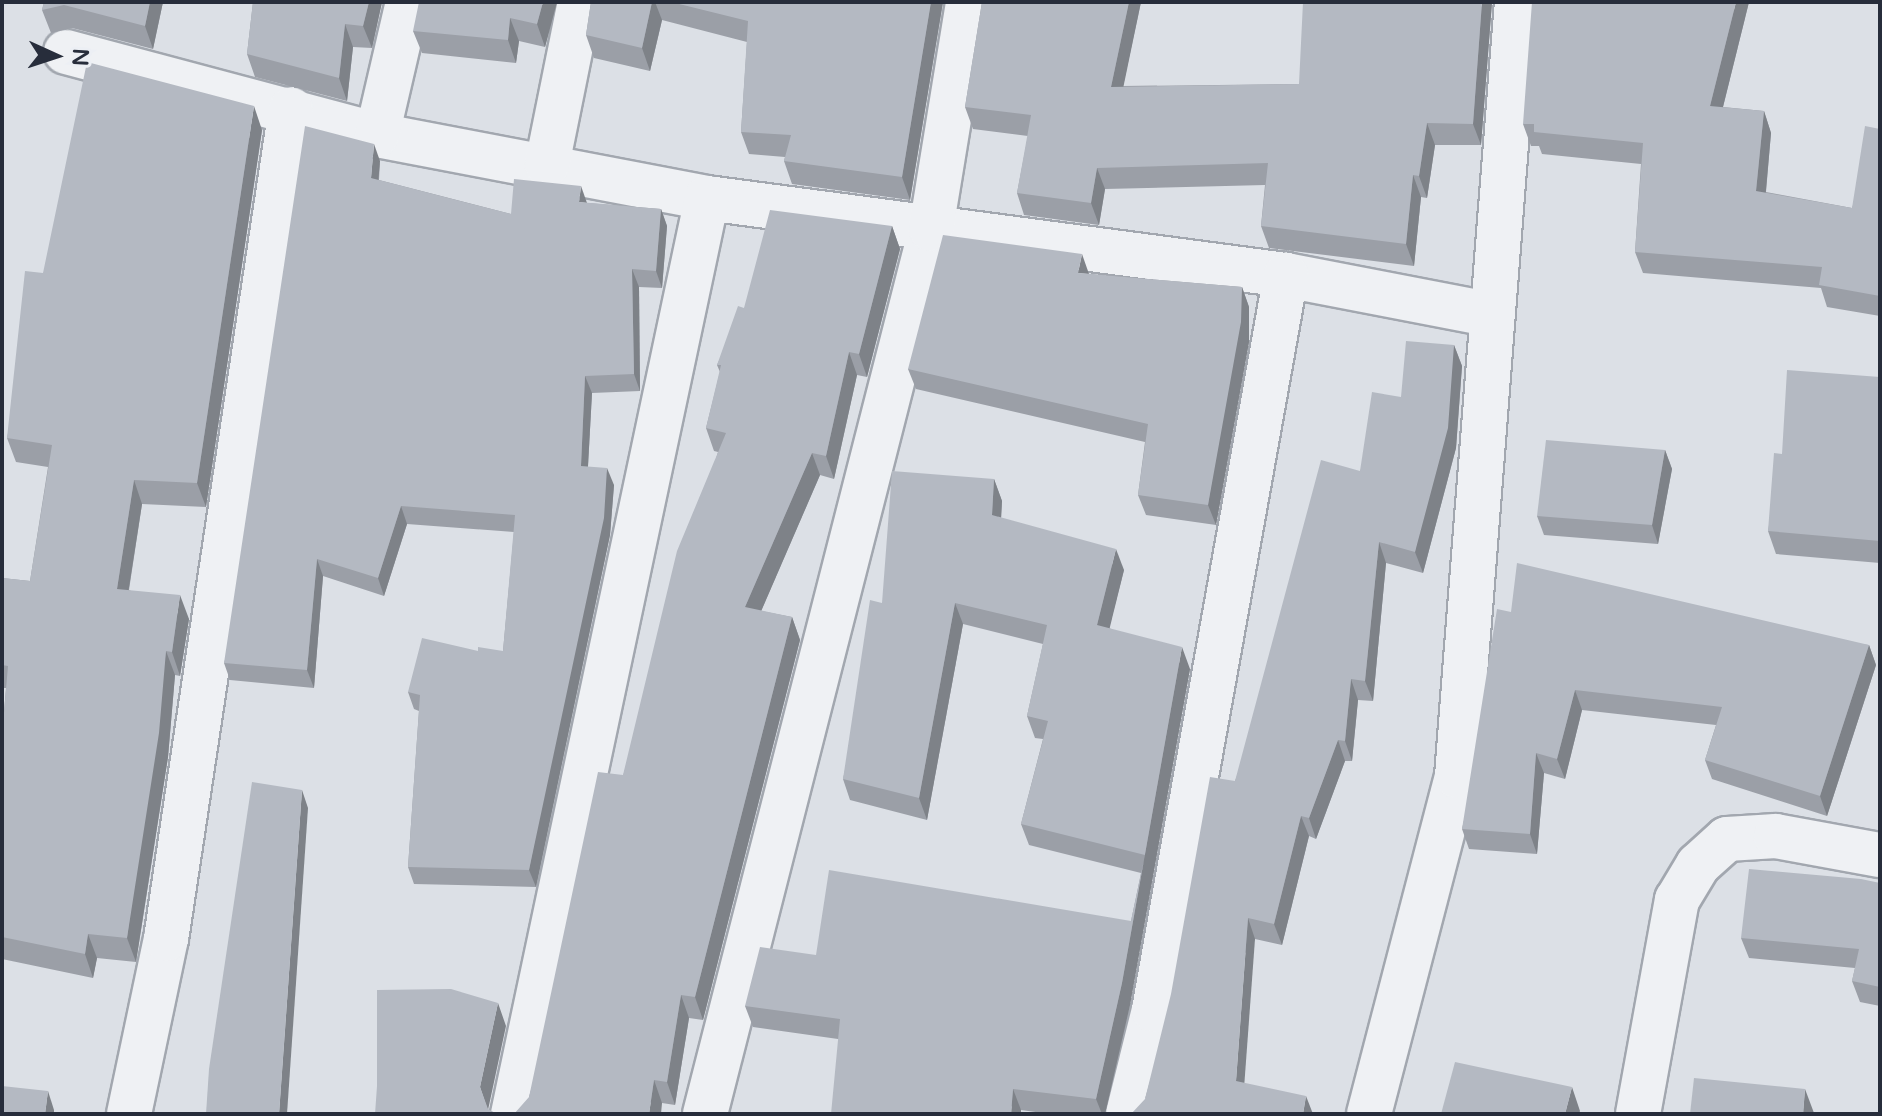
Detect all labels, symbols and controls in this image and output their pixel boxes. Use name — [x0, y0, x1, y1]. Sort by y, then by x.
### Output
north arrow — [16, 16, 96, 96]
text: N — [67, 48, 93, 67]

